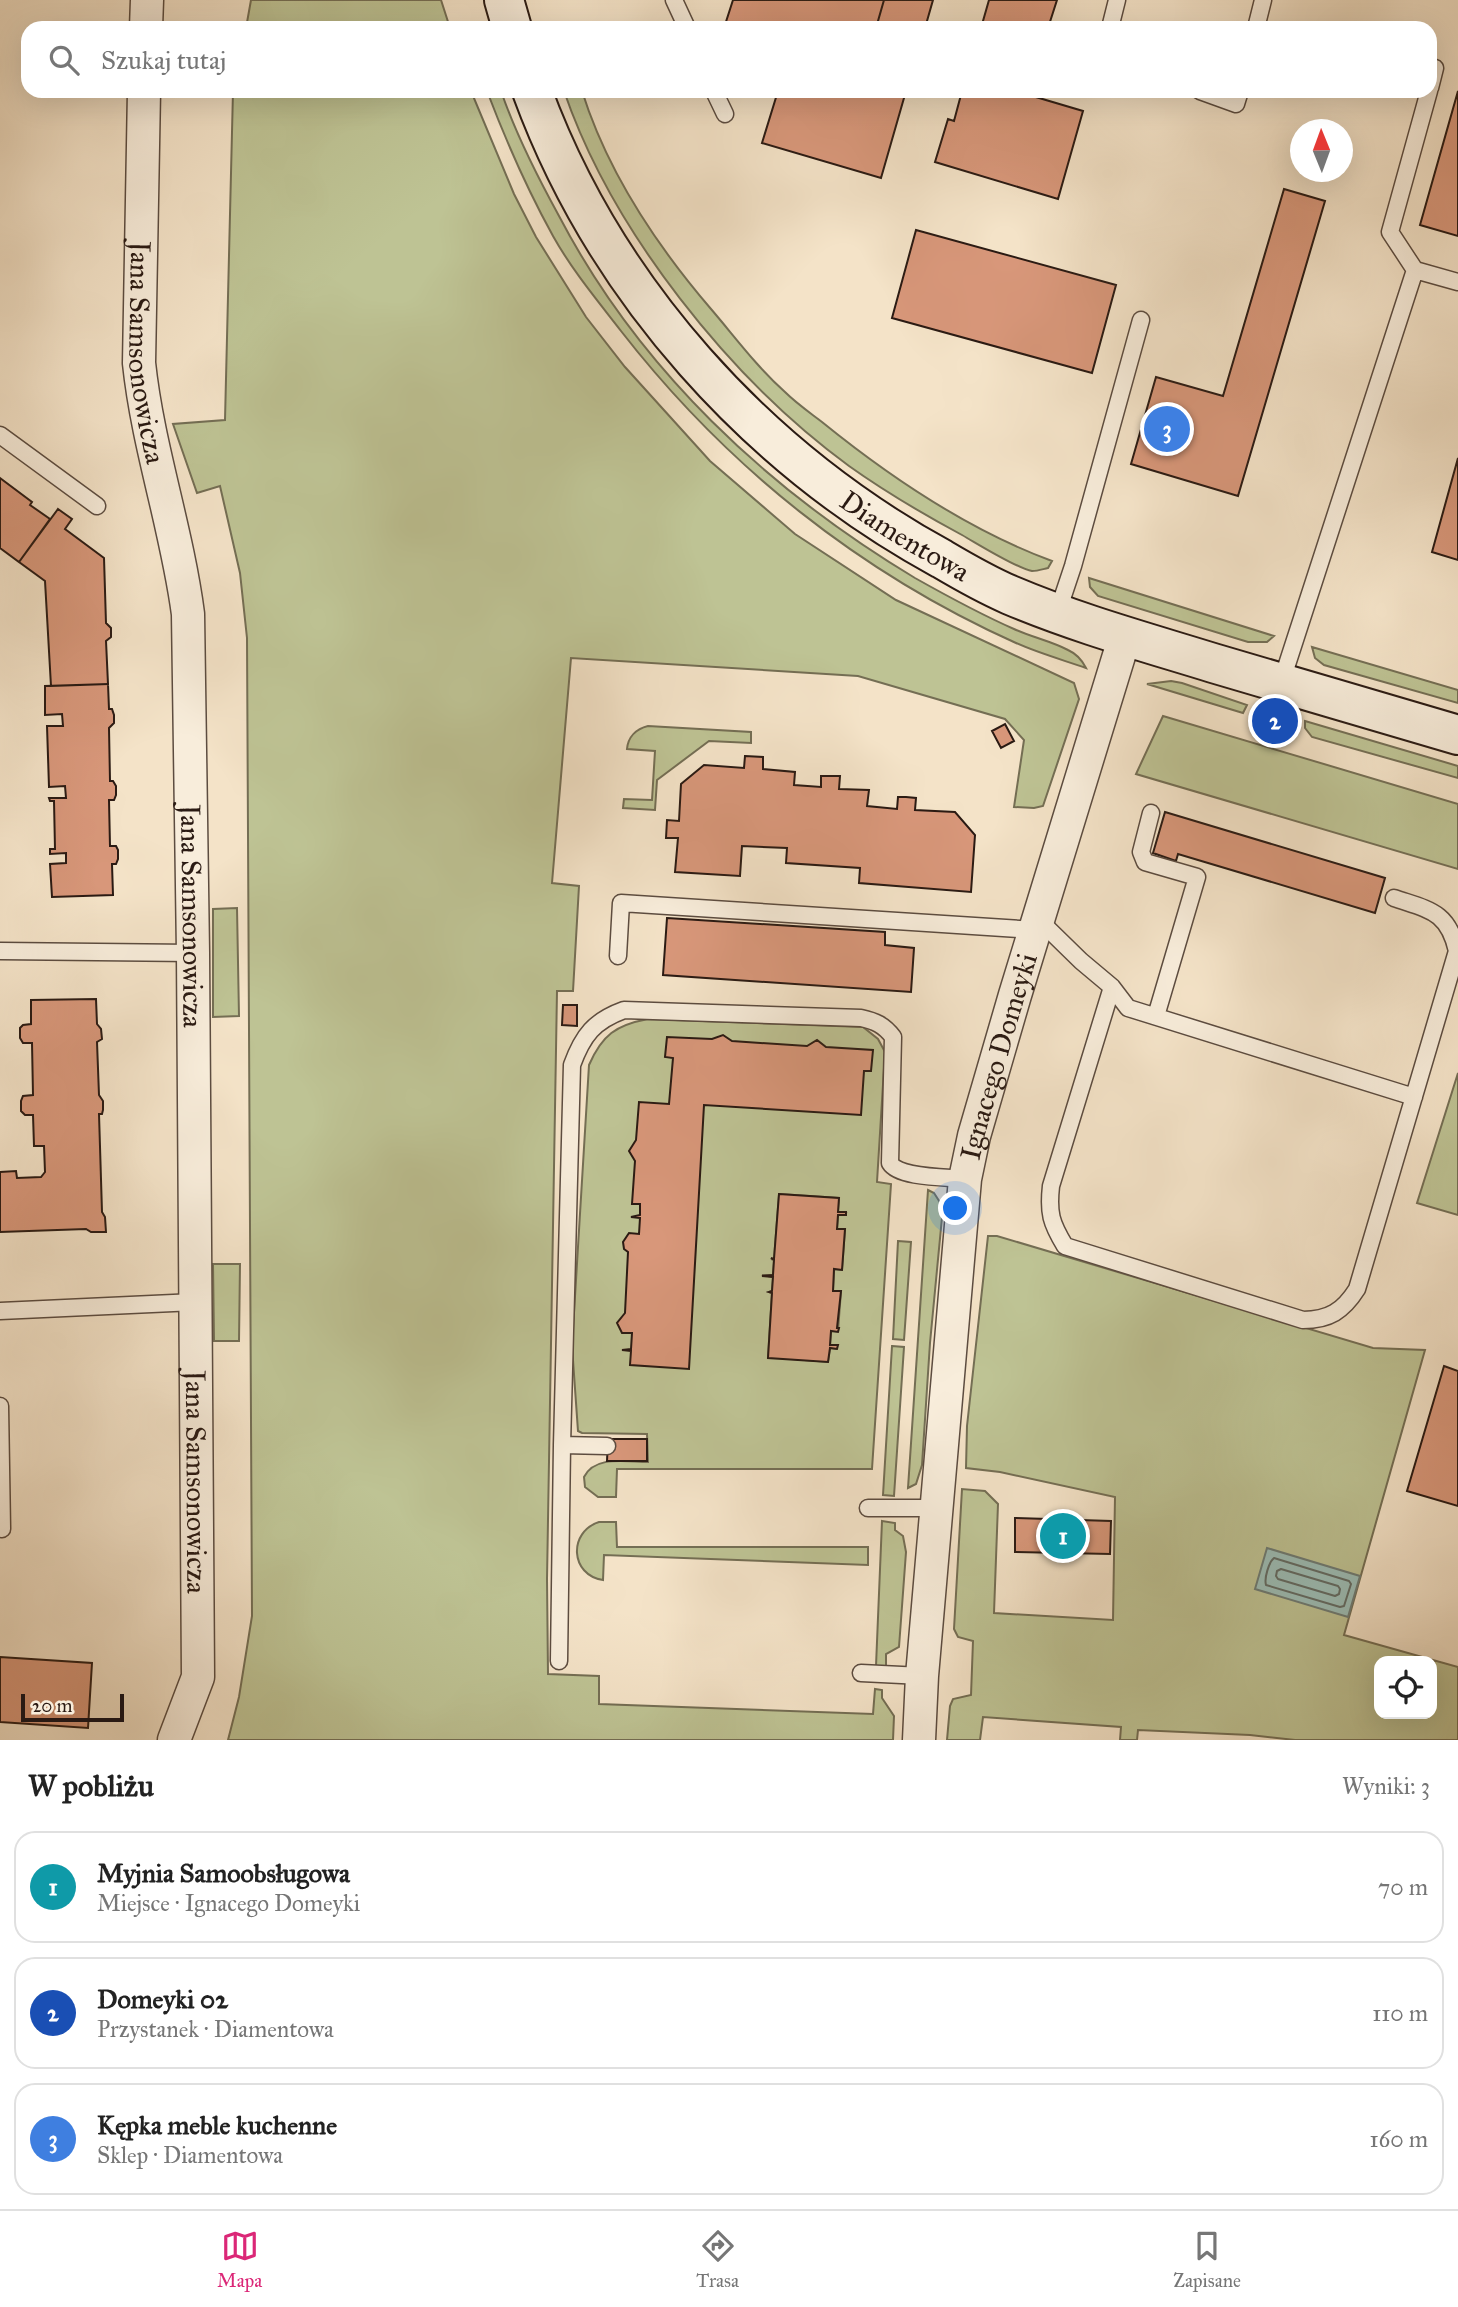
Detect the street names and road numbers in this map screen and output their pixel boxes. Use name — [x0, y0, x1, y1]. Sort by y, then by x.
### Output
street label: Jana Samsonowicza — [121, 238, 173, 467]
street label: Diamentowa — [833, 483, 976, 589]
street label: Jana Samsonowicza — [173, 801, 211, 1028]
street label: Ignacego Domeyki — [953, 949, 1045, 1163]
street label: Jana Samsonowicza — [178, 1367, 214, 1594]

